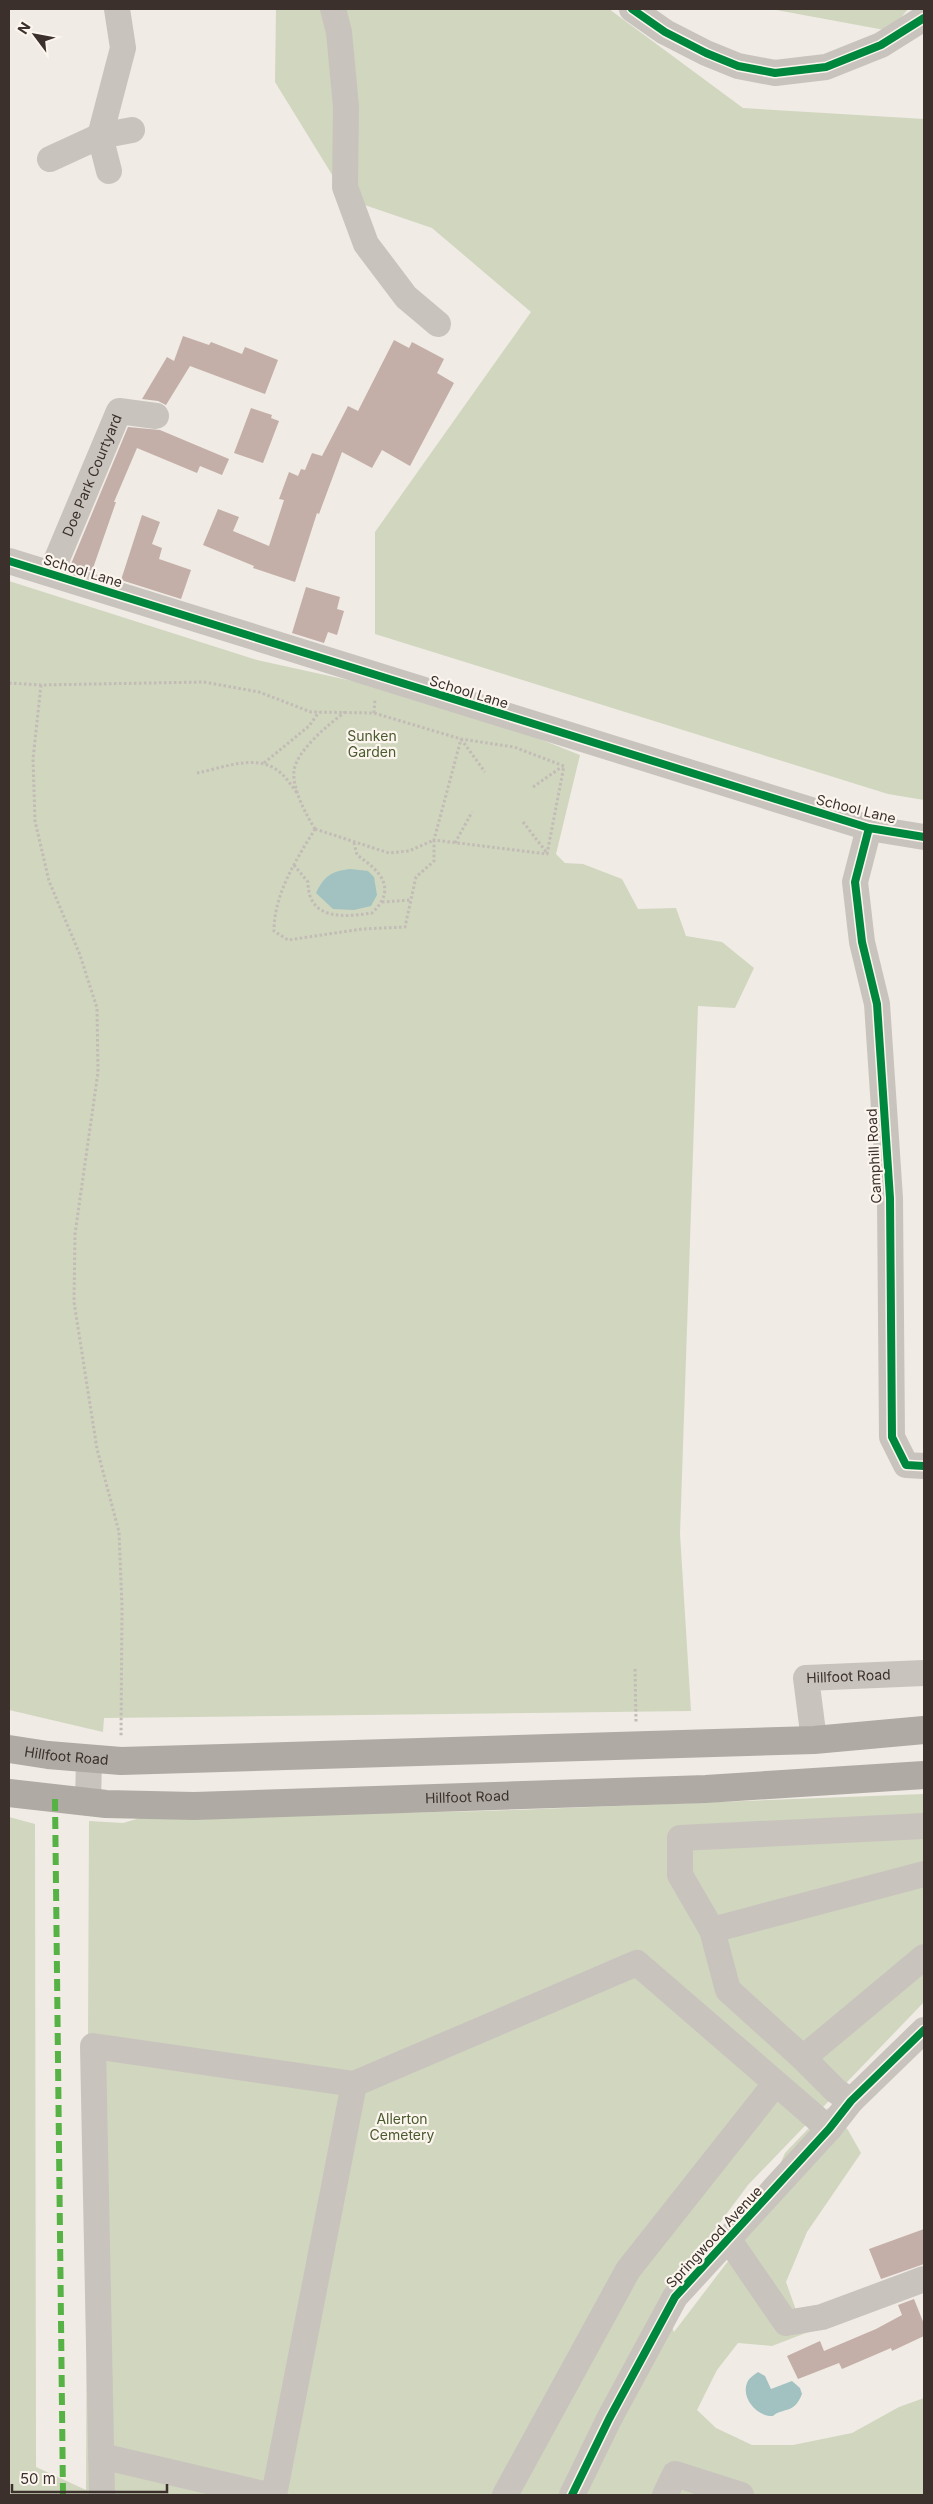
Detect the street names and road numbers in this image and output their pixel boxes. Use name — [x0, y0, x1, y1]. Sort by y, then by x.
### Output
street label: Doe Park Courtyard — [58, 411, 125, 539]
street label: School Lane — [42, 550, 125, 591]
street label: School Lane — [428, 671, 511, 712]
street label: School Lane — [814, 790, 898, 827]
street label: Camphill Road — [863, 1108, 884, 1204]
street label: Hillfoot Road — [806, 1665, 891, 1686]
street label: Hillfoot Road — [23, 1742, 109, 1768]
street label: Hillfoot Road — [425, 1787, 510, 1806]
street label: Springwood Avenue — [662, 2182, 765, 2291]

